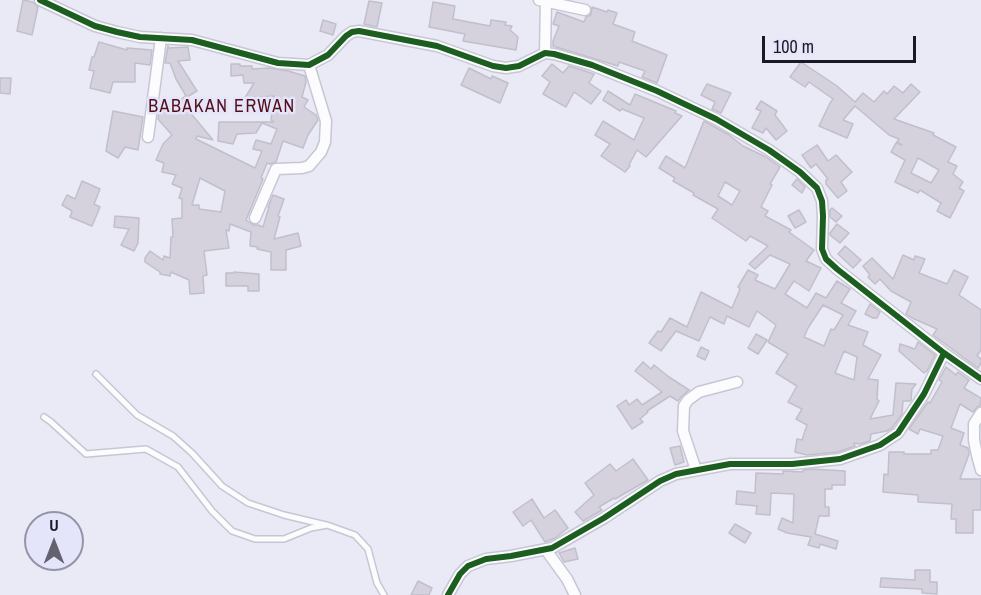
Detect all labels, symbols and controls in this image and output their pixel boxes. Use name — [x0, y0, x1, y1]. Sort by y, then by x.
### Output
scale bar — [765, 24, 920, 62]
text: 100 m — [773, 34, 814, 59]
district label: BABAKAN ERWAN — [148, 96, 296, 118]
north arrow — [24, 511, 84, 571]
text: U — [49, 514, 59, 536]

